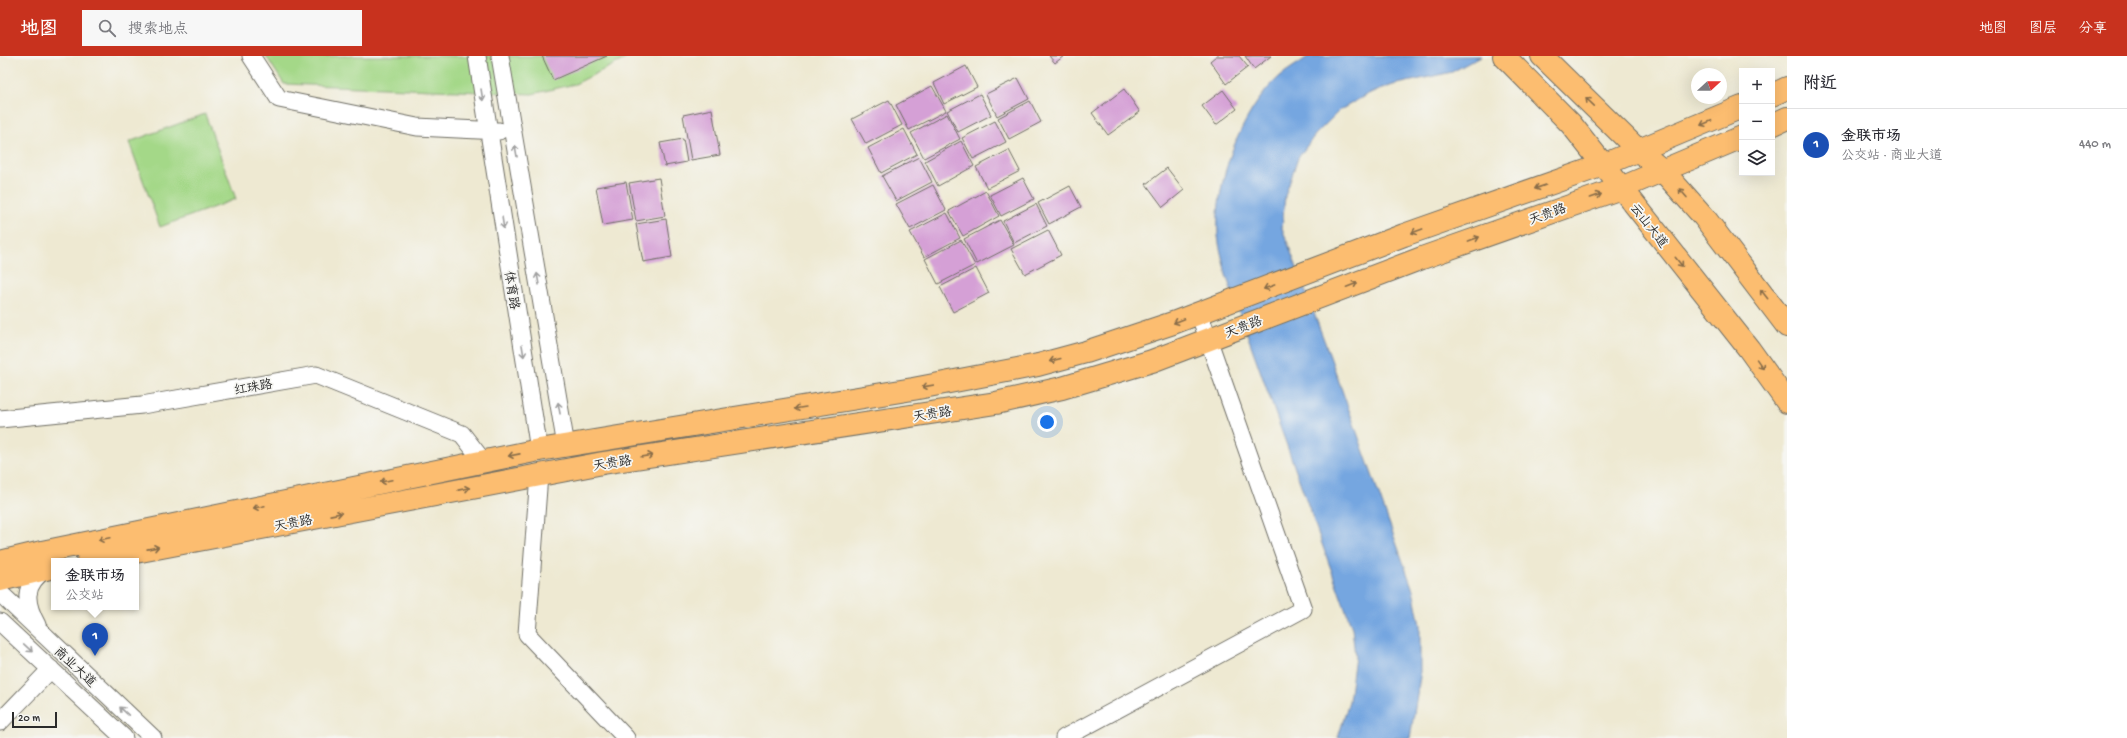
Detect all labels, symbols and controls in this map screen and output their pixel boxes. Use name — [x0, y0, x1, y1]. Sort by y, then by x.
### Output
search box — [82, 10, 362, 46]
icon: search — [96, 17, 118, 39]
text: 地图 — [20, 19, 58, 42]
text: 搜索地点 — [128, 21, 188, 39]
text: 地图 — [1979, 21, 2007, 38]
text: 图层 — [2029, 21, 2057, 38]
text: 分享 — [2079, 21, 2107, 38]
north arrow — [1691, 68, 1727, 104]
map controls — [1739, 68, 1775, 176]
button: + — [1739, 68, 1775, 104]
text: 附近 — [1803, 75, 1837, 95]
one-way arrow — [478, 88, 486, 101]
one-way arrow — [1585, 98, 1595, 107]
button: − — [1739, 104, 1775, 140]
one-way arrow — [1701, 119, 1713, 127]
text: 金联市场 — [1841, 128, 1901, 146]
text: 1 — [1813, 137, 1819, 152]
text: 440 m — [2079, 137, 2111, 152]
button: layers — [1739, 140, 1775, 176]
one-way arrow — [512, 145, 520, 158]
text: 公交站 · 商业大道 — [1841, 149, 1942, 164]
one-way arrow — [1534, 184, 1546, 192]
one-way arrow — [1678, 188, 1688, 198]
one-way arrow — [1589, 192, 1602, 199]
street label: 天贵路 — [1527, 201, 1569, 229]
street label: 云山大道 — [1626, 201, 1671, 252]
one-way arrow — [499, 216, 507, 229]
one-way arrow — [1412, 227, 1424, 235]
one-way arrow — [1467, 235, 1480, 242]
one-way arrow — [1675, 257, 1684, 268]
street label: 体育路 — [500, 270, 522, 311]
one-way arrow — [533, 273, 541, 286]
one-way arrow — [1345, 280, 1357, 288]
one-way arrow — [1264, 284, 1276, 292]
one-way arrow — [1760, 289, 1768, 300]
street label: 天贵路 — [1223, 313, 1265, 342]
one-way arrow — [1174, 318, 1186, 326]
one-way arrow — [519, 344, 527, 357]
one-way arrow — [1049, 357, 1062, 365]
one-way arrow — [1756, 359, 1764, 370]
street label: 红珠路 — [233, 377, 274, 399]
one-way arrow — [922, 383, 935, 391]
one-way arrow — [555, 401, 563, 414]
one-way arrow — [794, 404, 807, 412]
street label: 天贵路 — [912, 404, 953, 426]
your location — [1037, 412, 1057, 432]
one-way arrow — [508, 451, 521, 459]
one-way arrow — [640, 452, 653, 460]
street label: 天贵路 — [592, 453, 633, 475]
one-way arrow — [380, 477, 393, 485]
one-way arrow — [457, 485, 470, 493]
one-way arrow — [253, 503, 266, 511]
one-way arrow — [329, 509, 342, 517]
street label: 天贵路 — [273, 512, 314, 536]
one-way arrow — [98, 535, 111, 543]
one-way arrow — [146, 544, 159, 552]
popup — [51, 558, 139, 610]
text: 金联市场 — [65, 568, 125, 586]
text: 公交站 — [65, 589, 104, 604]
pin: 1 — [82, 623, 108, 656]
street label: 商业大道 — [50, 643, 100, 691]
one-way arrow — [23, 644, 34, 653]
one-way arrow — [119, 707, 129, 716]
scale bar — [12, 710, 57, 729]
text: 20 m — [18, 713, 40, 725]

